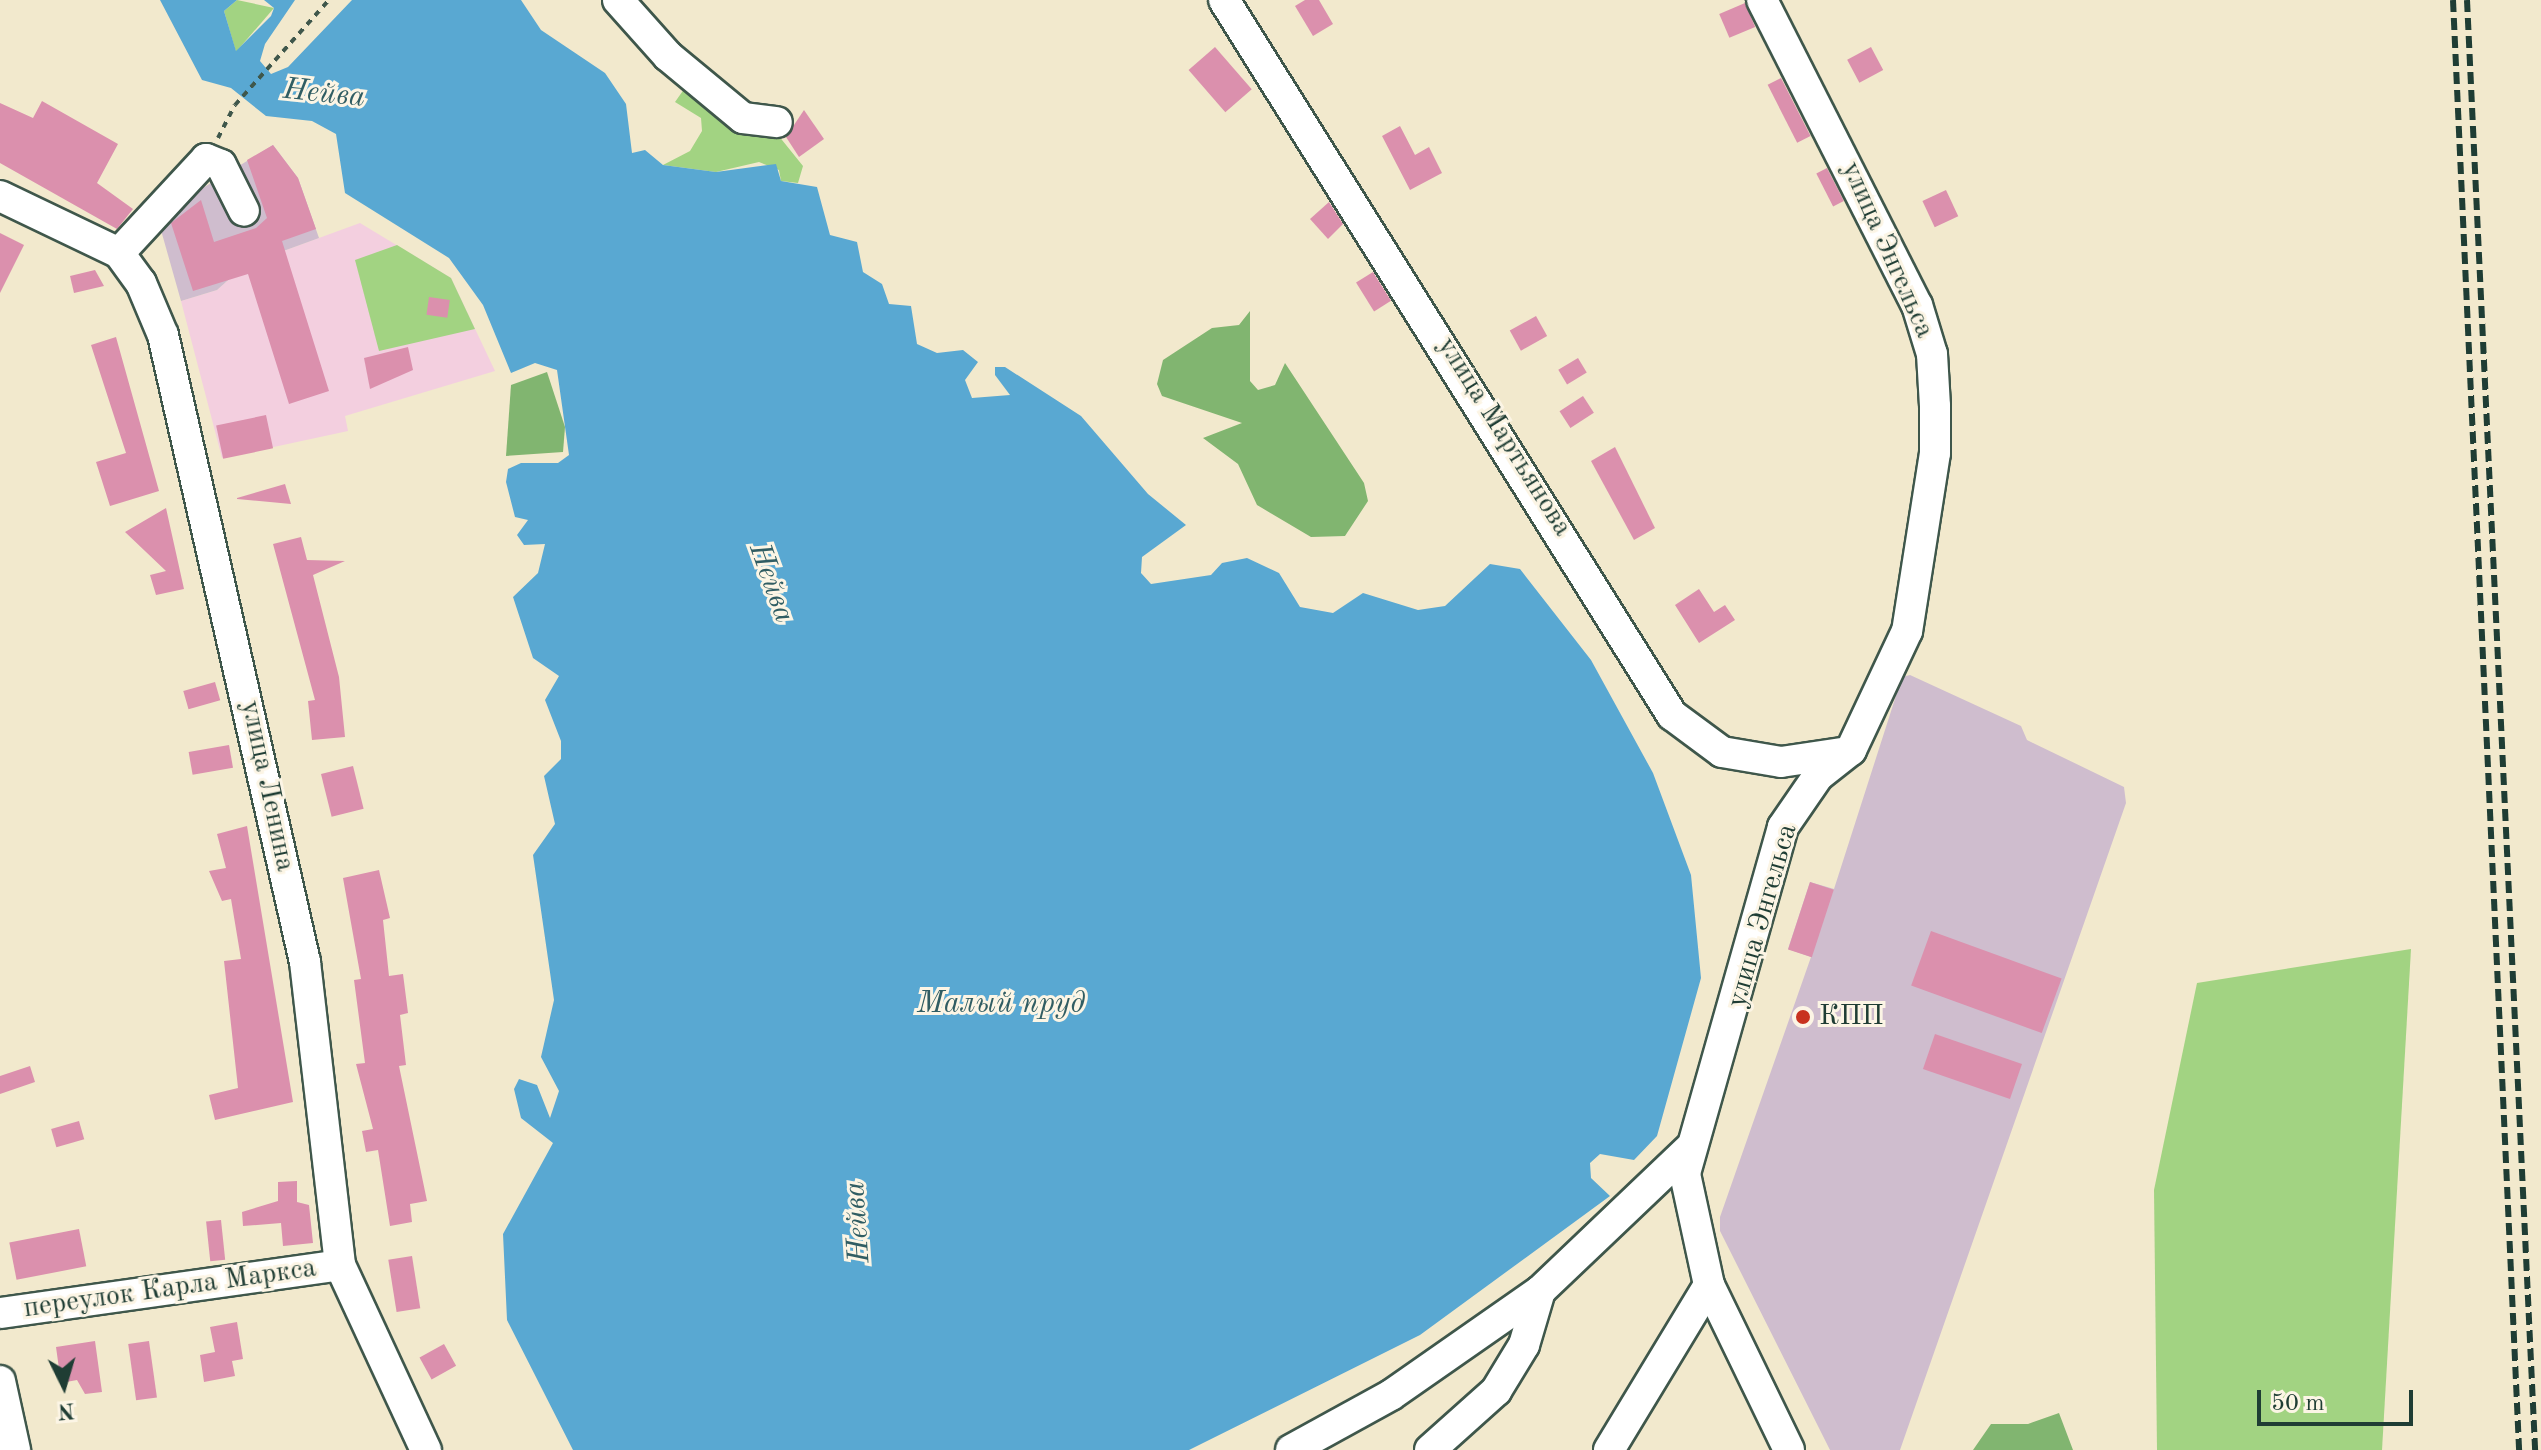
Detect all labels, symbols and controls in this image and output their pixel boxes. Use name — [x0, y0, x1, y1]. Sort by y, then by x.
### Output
water label: Нейва — [281, 72, 367, 116]
street label: улица Энгельса — [1833, 157, 1941, 343]
street label: улица Мартьянова — [1429, 331, 1579, 543]
water label: Нейва — [740, 538, 802, 628]
street label: улица Ленина — [233, 698, 301, 874]
street label: улица Энгельса — [1721, 820, 1805, 1012]
water label: Малый пруд — [917, 986, 1085, 1022]
place label: КПП — [1819, 1000, 1884, 1034]
marker: КПП — [1794, 1008, 1812, 1026]
water label: Нейва — [837, 1180, 879, 1264]
street label: переулок Карла Маркса — [22, 1252, 318, 1326]
north arrow — [24, 1346, 104, 1426]
scale bar — [2261, 1374, 2417, 1424]
text: 50 m — [2271, 1392, 2325, 1416]
text: N — [57, 1398, 75, 1422]

